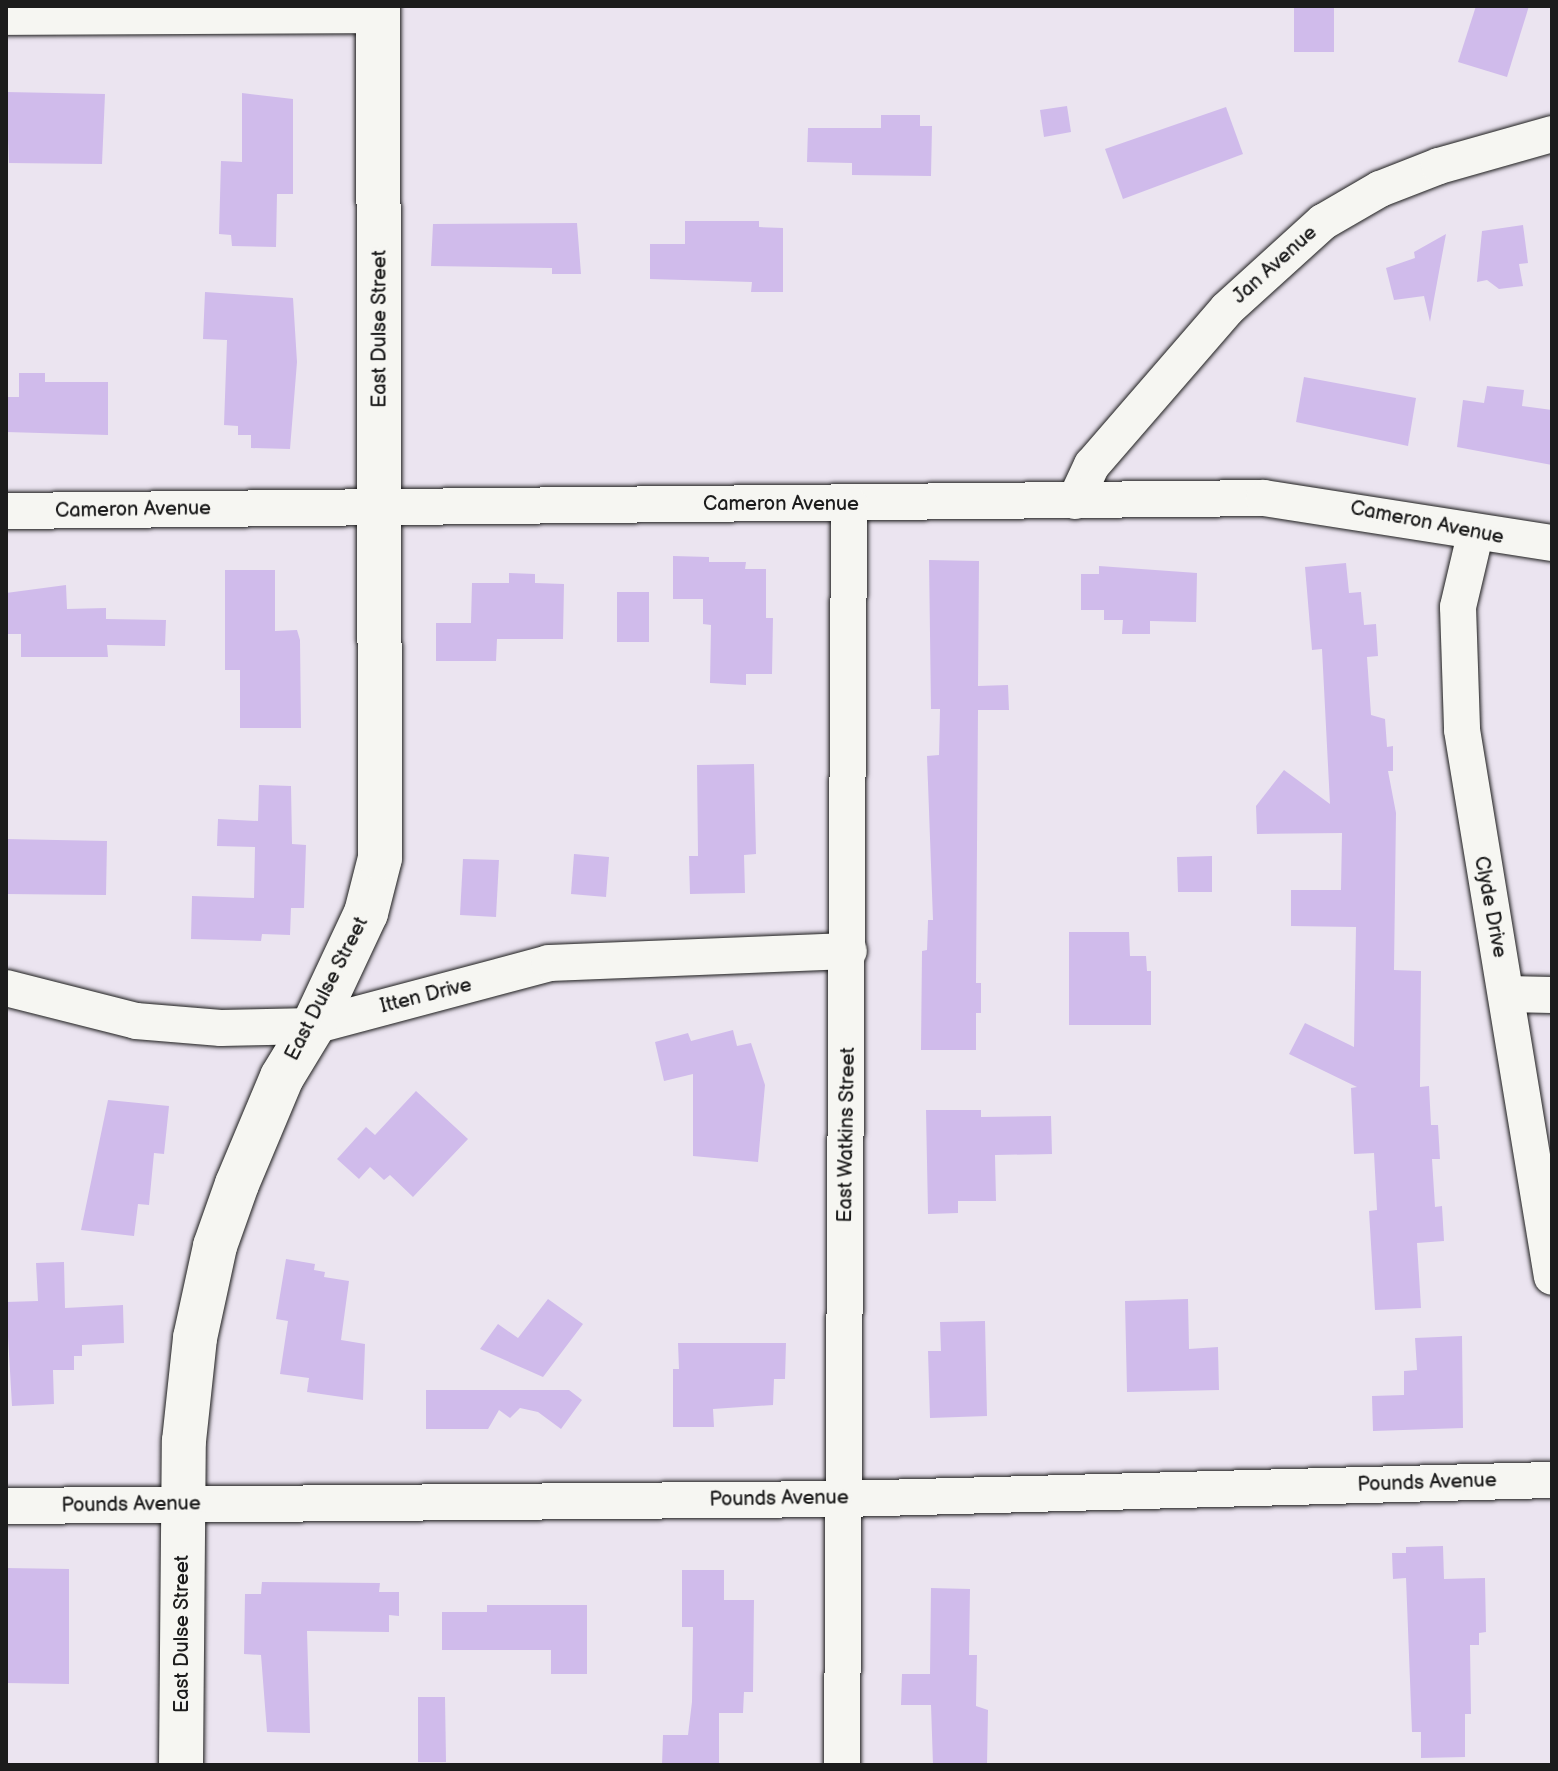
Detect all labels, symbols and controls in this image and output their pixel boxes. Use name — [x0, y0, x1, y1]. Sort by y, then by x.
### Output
street label: Jan Avenue — [1228, 221, 1322, 309]
street label: East Dulse Street — [368, 250, 392, 408]
street label: Cameron Avenue — [703, 492, 859, 516]
street label: Cameron Avenue — [1348, 496, 1506, 550]
street label: Cameron Avenue — [55, 497, 211, 523]
street label: Clyde Drive — [1468, 854, 1512, 960]
street label: East Dulse Street — [280, 913, 374, 1065]
street label: Itten Drive — [378, 973, 474, 1019]
street label: East Watkins Street — [833, 1047, 861, 1223]
street label: Pounds Avenue — [1357, 1469, 1497, 1497]
street label: Pounds Avenue — [709, 1486, 849, 1512]
street label: Pounds Avenue — [61, 1492, 201, 1518]
street label: East Dulse Street — [170, 1555, 194, 1713]

